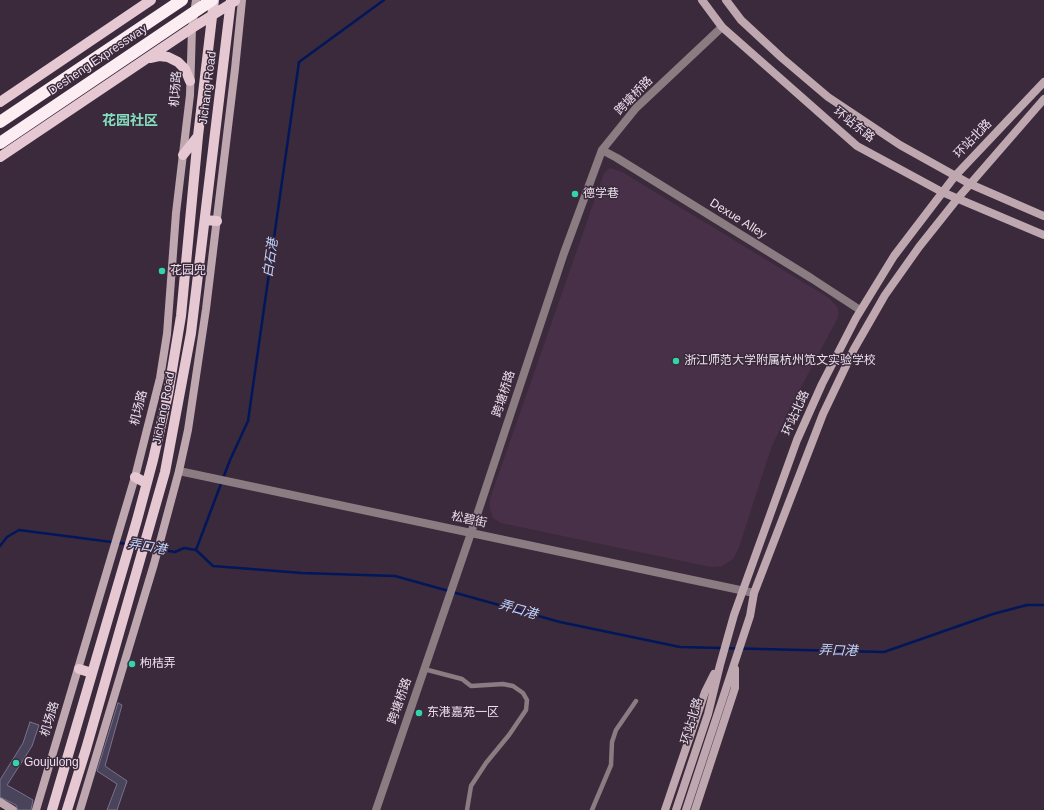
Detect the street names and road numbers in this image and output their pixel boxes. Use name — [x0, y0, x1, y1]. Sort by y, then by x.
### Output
street label: Desheng Expressway — [46, 22, 150, 98]
street label: Jichang Road — [196, 51, 220, 125]
street label: 机场路 — [168, 71, 184, 107]
street label: 跨塘桥路 — [612, 74, 656, 118]
street label: 环站东路 — [831, 105, 877, 145]
street label: 环站北路 — [951, 117, 995, 161]
street label: Dexue Alley — [707, 196, 769, 242]
street label: 跨塘桥路 — [490, 369, 518, 419]
street label: Jichang Road — [150, 371, 178, 445]
street label: 环站北路 — [780, 388, 812, 438]
street label: 机场路 — [128, 389, 150, 427]
street label: 松碧街 — [450, 509, 488, 531]
street label: 跨塘桥路 — [385, 676, 415, 726]
street label: 环站北路 — [678, 696, 706, 746]
street label: 机场路 — [38, 700, 62, 738]

